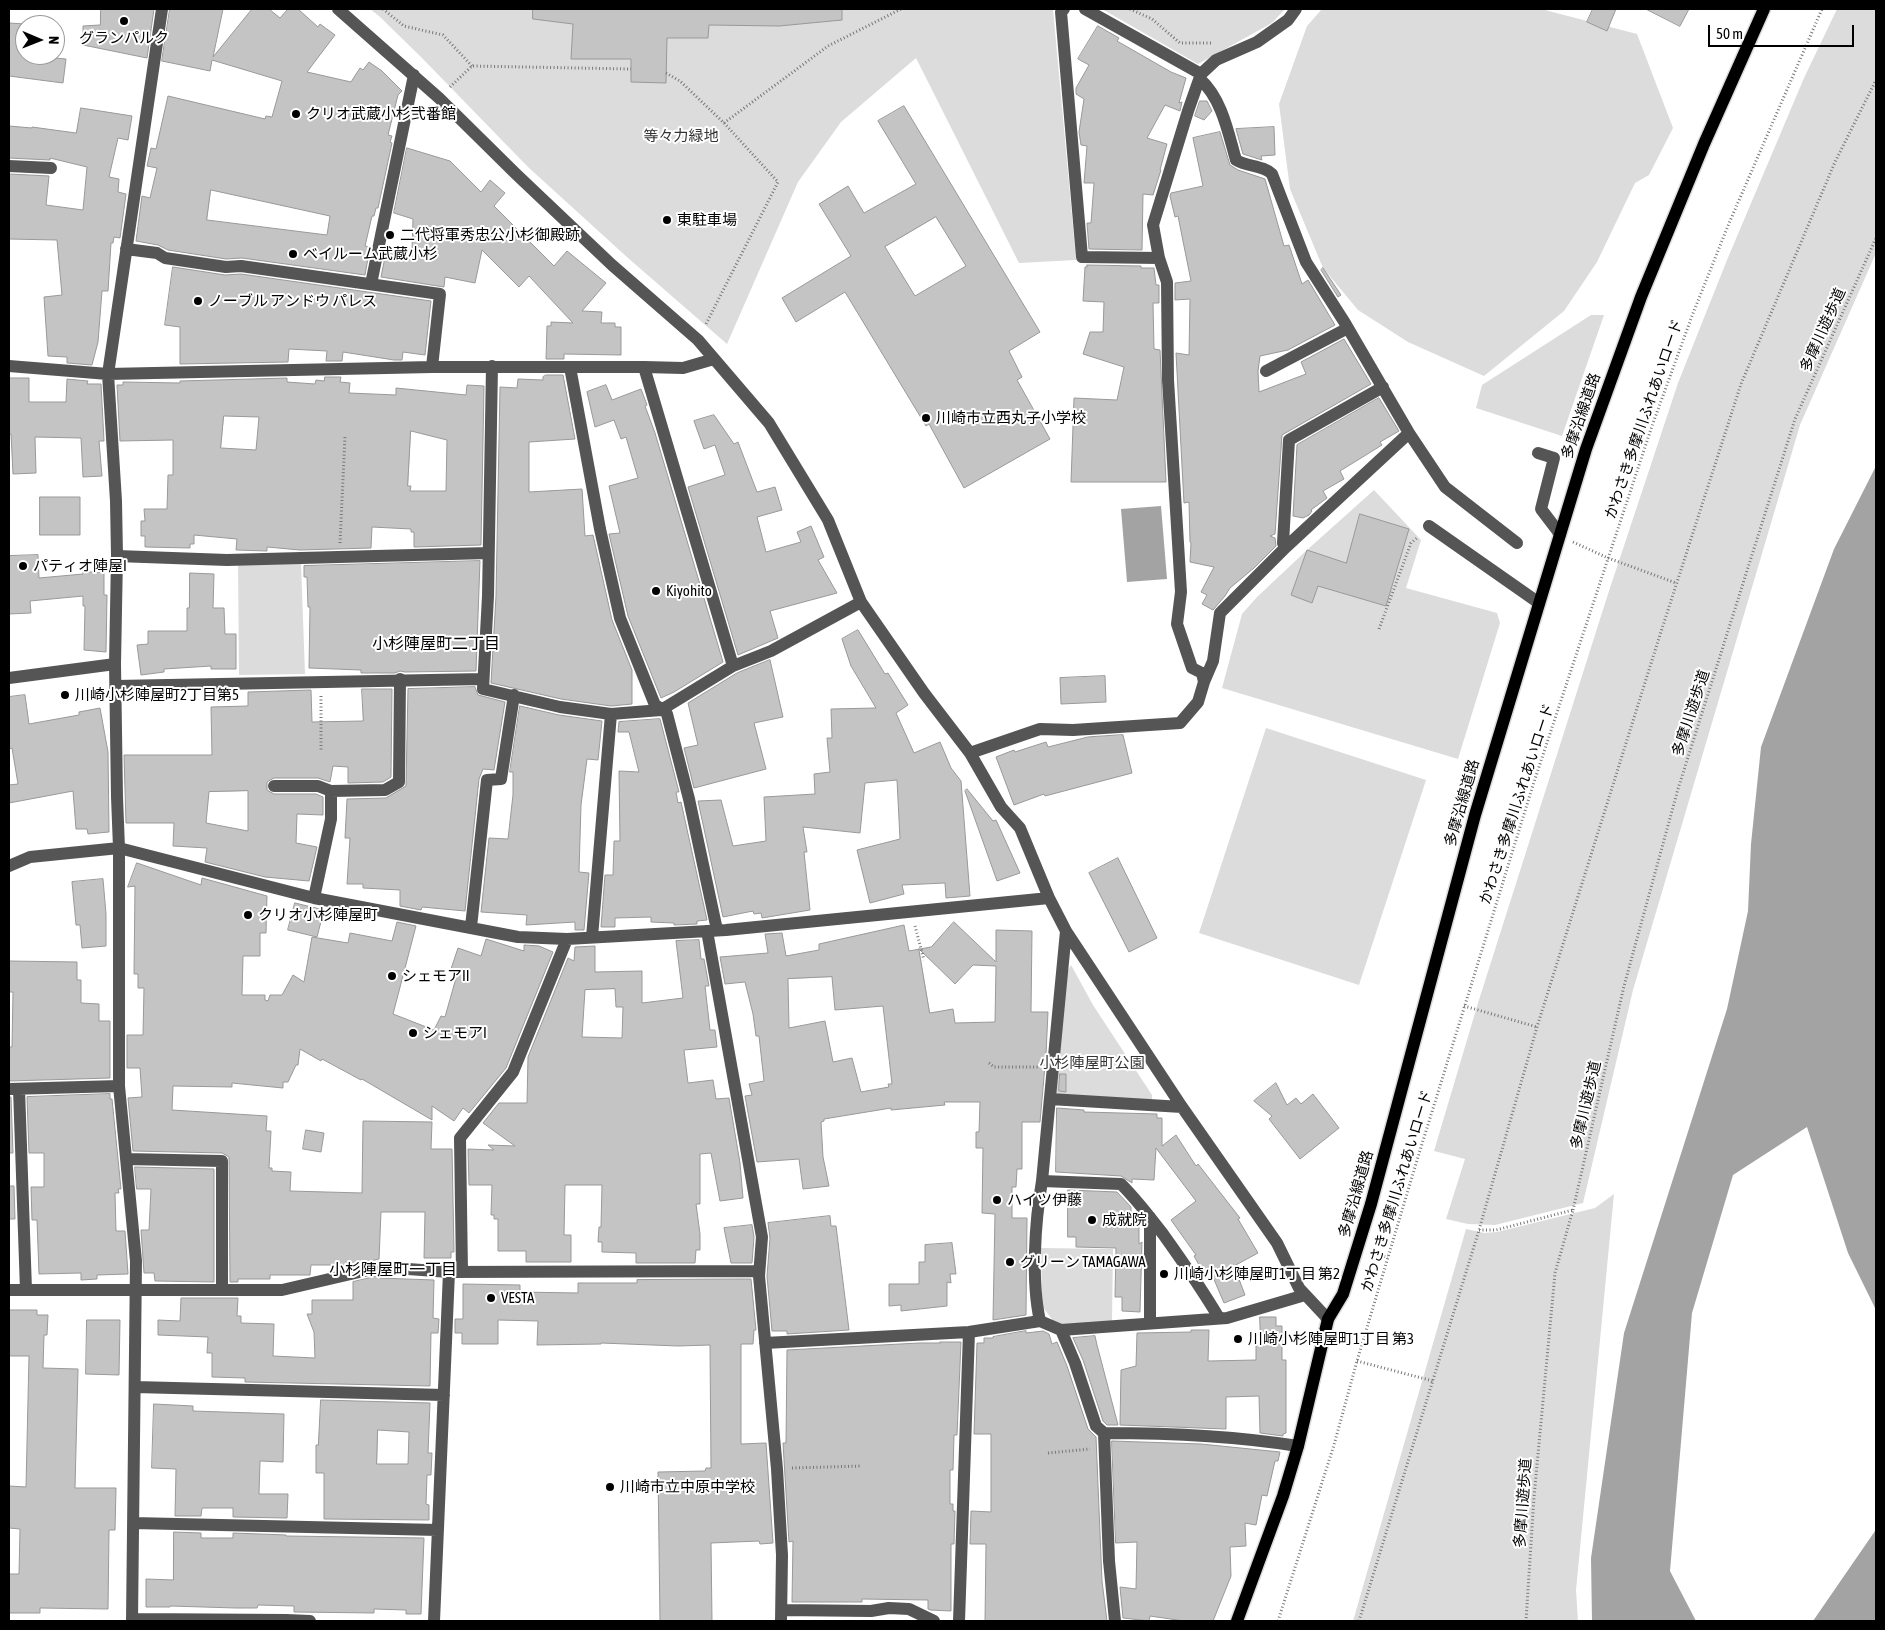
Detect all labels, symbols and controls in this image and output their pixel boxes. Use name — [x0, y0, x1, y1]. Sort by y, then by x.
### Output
north arrow — [15, 15, 65, 65]
marker: グランパルク — [118, 15, 130, 27]
scale bar — [1710, 15, 1856, 47]
text: 50 m — [1716, 25, 1743, 42]
place label: グランパルク — [79, 29, 169, 47]
text: N — [46, 36, 62, 45]
place label: クリオ武蔵小杉弐番館 — [306, 105, 456, 123]
marker: クリオ武蔵小杉弐番館 — [290, 108, 302, 120]
park label: 等々力緑地 — [644, 127, 718, 145]
place label: 東駐車場 — [677, 211, 737, 229]
marker: 東駐車場 — [661, 214, 673, 226]
place label: 二代将軍秀忠公小杉御殿跡 — [400, 226, 580, 244]
marker: 二代将軍秀忠公小杉御殿跡 — [384, 229, 396, 241]
place label: ベイルーム武蔵小杉 — [303, 245, 438, 263]
marker: ベイルーム武蔵小杉 — [287, 248, 299, 260]
street label: 多摩川遊歩道 — [1796, 285, 1850, 375]
place label: ノーブル アンドウ パレス — [208, 292, 377, 310]
marker: ノーブル アンドウ パレス — [192, 295, 204, 307]
street label: かわさき多摩川ふれあいロード — [1601, 317, 1687, 521]
street label: 多摩沿線道路 — [1558, 371, 1604, 461]
place label: 川崎市立西丸子小学校 — [936, 409, 1086, 427]
marker: 川崎市立西丸子小学校 — [920, 412, 932, 424]
place label: パティオ陣屋I — [33, 557, 127, 575]
marker: パティオ陣屋I — [17, 560, 29, 572]
place label: Kiyohito — [666, 582, 712, 600]
marker: Kiyohito — [650, 585, 662, 597]
district label: 小杉陣屋町二丁目 — [372, 634, 500, 654]
street label: 多摩川遊歩道 — [1669, 667, 1713, 759]
place label: 川崎小杉陣屋町2丁目第5 — [75, 686, 239, 704]
marker: 川崎小杉陣屋町2丁目第5 — [59, 689, 71, 701]
street label: かわさき多摩川ふれあいロード — [1476, 701, 1558, 907]
street label: 多摩沿線道路 — [1441, 757, 1483, 849]
place label: クリオ小杉陣屋町 — [258, 906, 378, 924]
marker: クリオ小杉陣屋町 — [242, 909, 254, 921]
place label: シェモアII — [402, 967, 470, 985]
marker: シェモアII — [386, 970, 398, 982]
place label: シェモアI — [423, 1024, 487, 1042]
marker: シェモアI — [407, 1027, 419, 1039]
park label: 小杉陣屋町公園 — [1040, 1054, 1144, 1072]
street label: 多摩川遊歩道 — [1567, 1059, 1605, 1151]
street label: かわさき多摩川ふれあいロード — [1358, 1088, 1436, 1294]
street label: 多摩沿線道路 — [1335, 1148, 1377, 1240]
place label: ハイツ伊藤 — [1007, 1191, 1082, 1209]
marker: ハイツ伊藤 — [991, 1194, 1003, 1206]
place label: 成就院 — [1102, 1211, 1147, 1229]
marker: 成就院 — [1086, 1214, 1098, 1226]
place label: グリーン TAMAGAWA — [1020, 1253, 1146, 1271]
marker: グリーン TAMAGAWA — [1004, 1256, 1016, 1268]
district label: 小杉陣屋町一丁目 — [329, 1260, 457, 1280]
place label: 川崎小杉陣屋町1丁目 第2 — [1174, 1265, 1340, 1283]
marker: 川崎小杉陣屋町1丁目 第2 — [1158, 1268, 1170, 1280]
place label: VESTA — [501, 1289, 534, 1307]
marker: VESTA — [485, 1292, 497, 1304]
place label: 川崎小杉陣屋町1丁目 第3 — [1248, 1330, 1414, 1348]
marker: 川崎小杉陣屋町1丁目 第3 — [1232, 1333, 1244, 1345]
street label: 多摩川遊歩道 — [1511, 1457, 1535, 1549]
place label: 川崎市立中原中学校 — [620, 1478, 755, 1496]
marker: 川崎市立中原中学校 — [604, 1481, 616, 1493]

